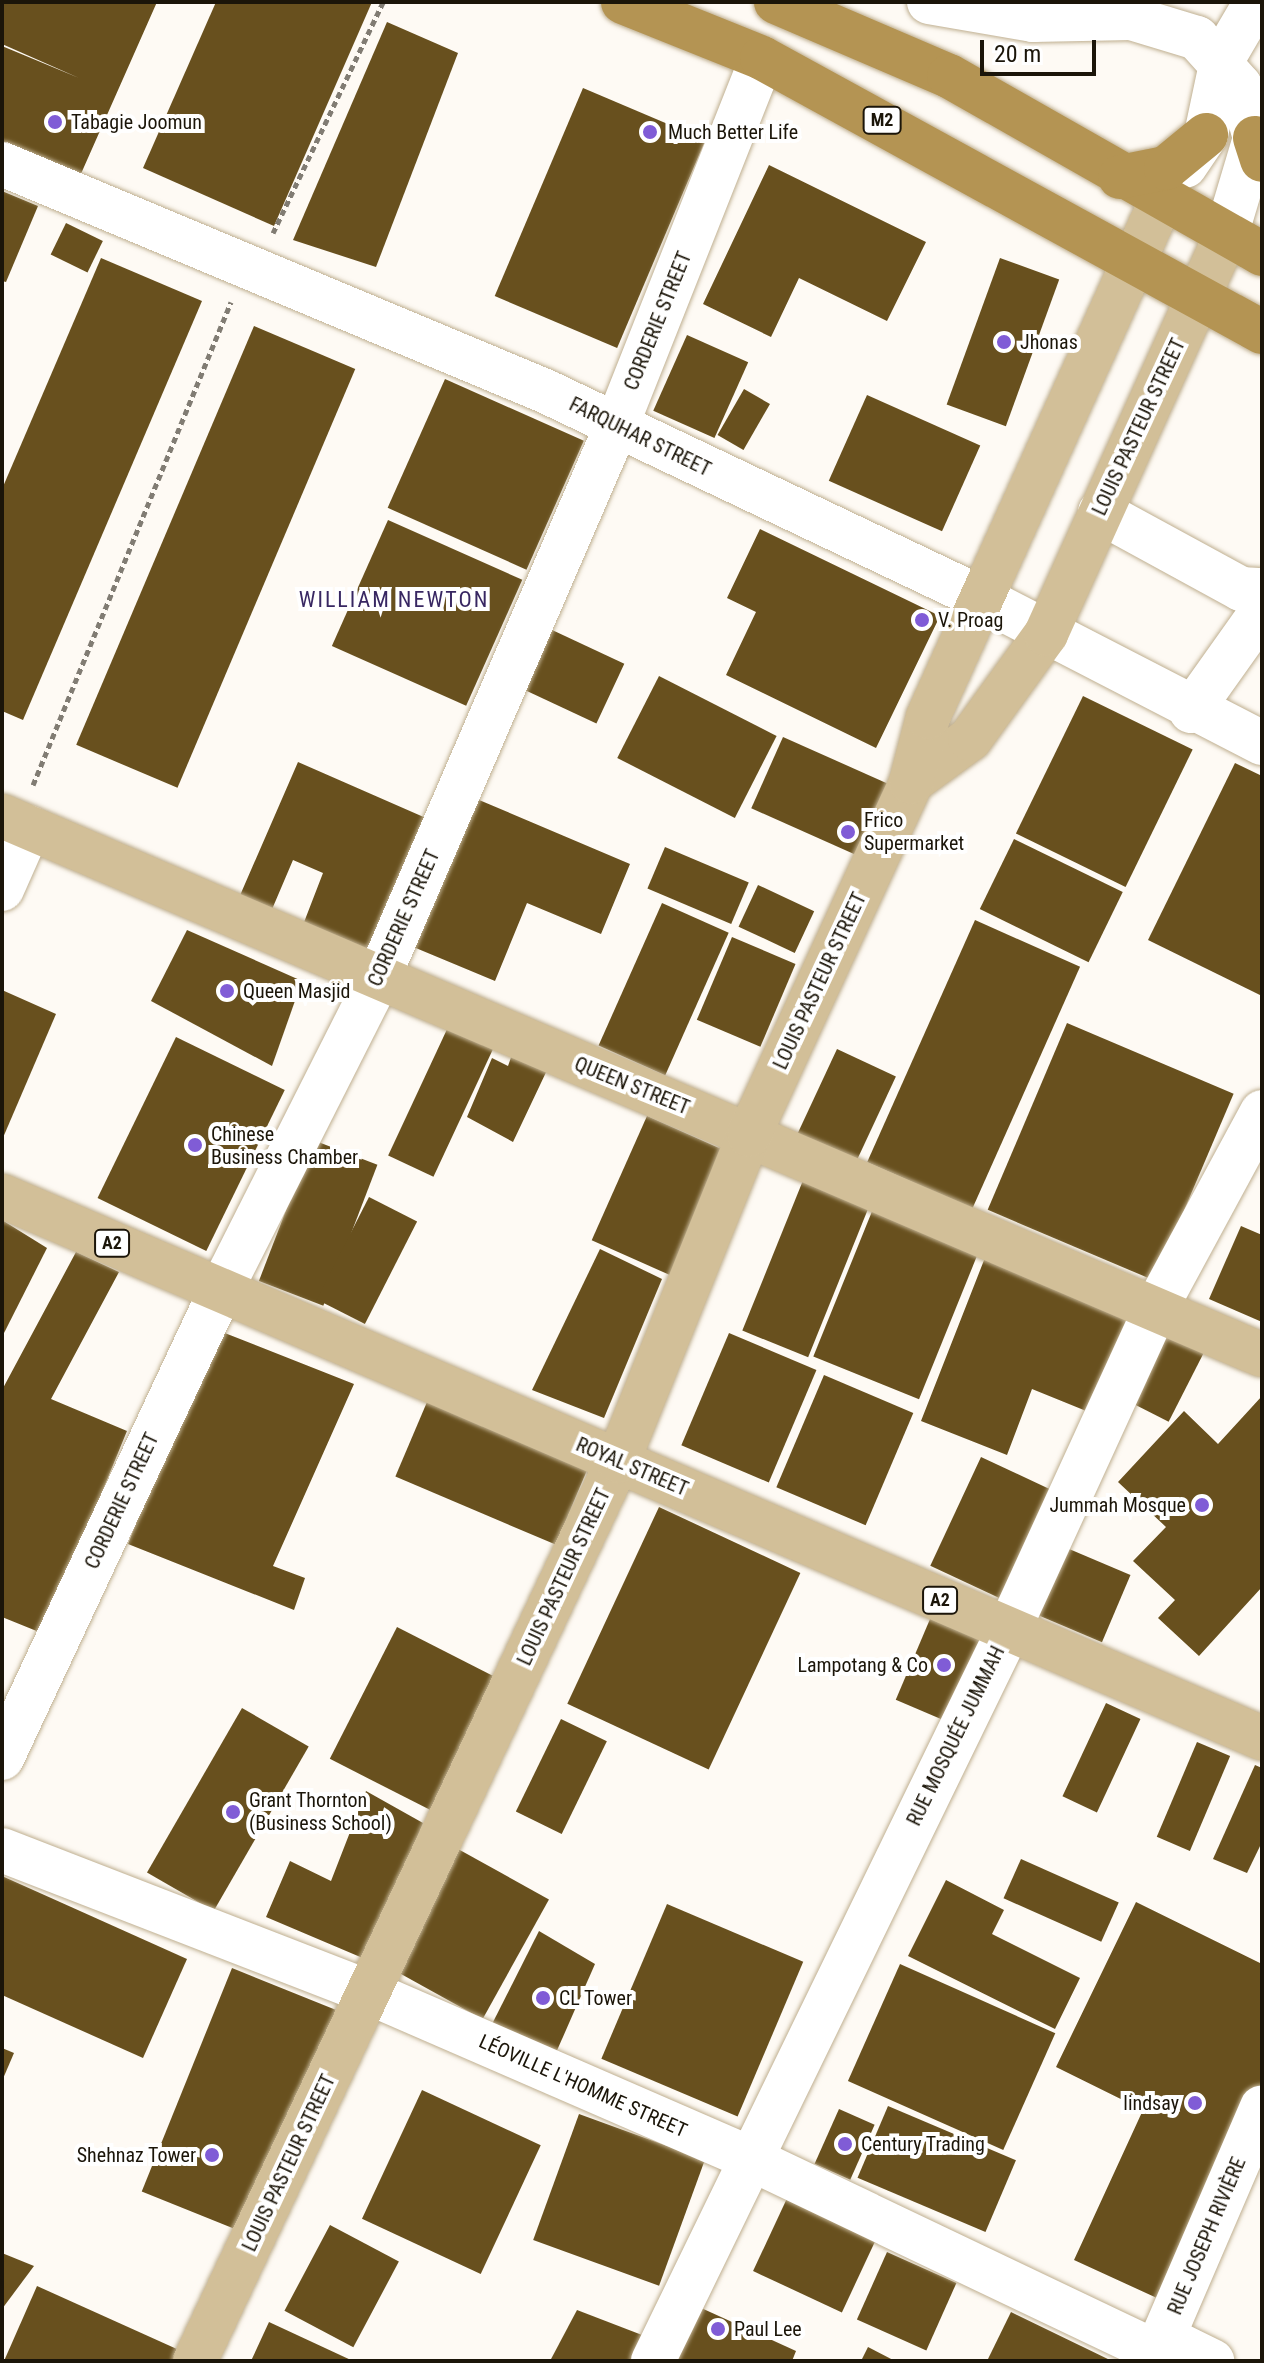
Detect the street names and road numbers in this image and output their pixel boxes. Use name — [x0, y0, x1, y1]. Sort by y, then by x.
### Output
road number: M2 — [862, 106, 902, 134]
street label: CORDERIE STREET — [619, 248, 697, 394]
street label: LOUIS PASTEUR STREET — [1087, 335, 1191, 519]
street label: FARQUHAR STREET — [565, 392, 715, 482]
street label: CORDERIE STREET — [363, 846, 445, 990]
street label: LOUIS PASTEUR STREET — [768, 889, 872, 1073]
street label: QUEEN STREET — [571, 1052, 693, 1120]
road number: A2 — [94, 1229, 130, 1257]
street label: CORDERIE STREET — [80, 1429, 164, 1573]
street label: ROYAL STREET — [572, 1433, 692, 1501]
street label: LOUIS PASTEUR STREET — [512, 1485, 616, 1669]
road number: A2 — [922, 1586, 958, 1614]
street label: RUE MOSQUÉE JUMMAH — [902, 1642, 1010, 1830]
street label: LÉOVILLE L'HOMME STREET — [475, 2029, 691, 2143]
street label: LOUIS PASTEUR STREET — [237, 2071, 341, 2255]
street label: RUE JOSEPH RIVIÈRE — [1163, 2154, 1251, 2318]

